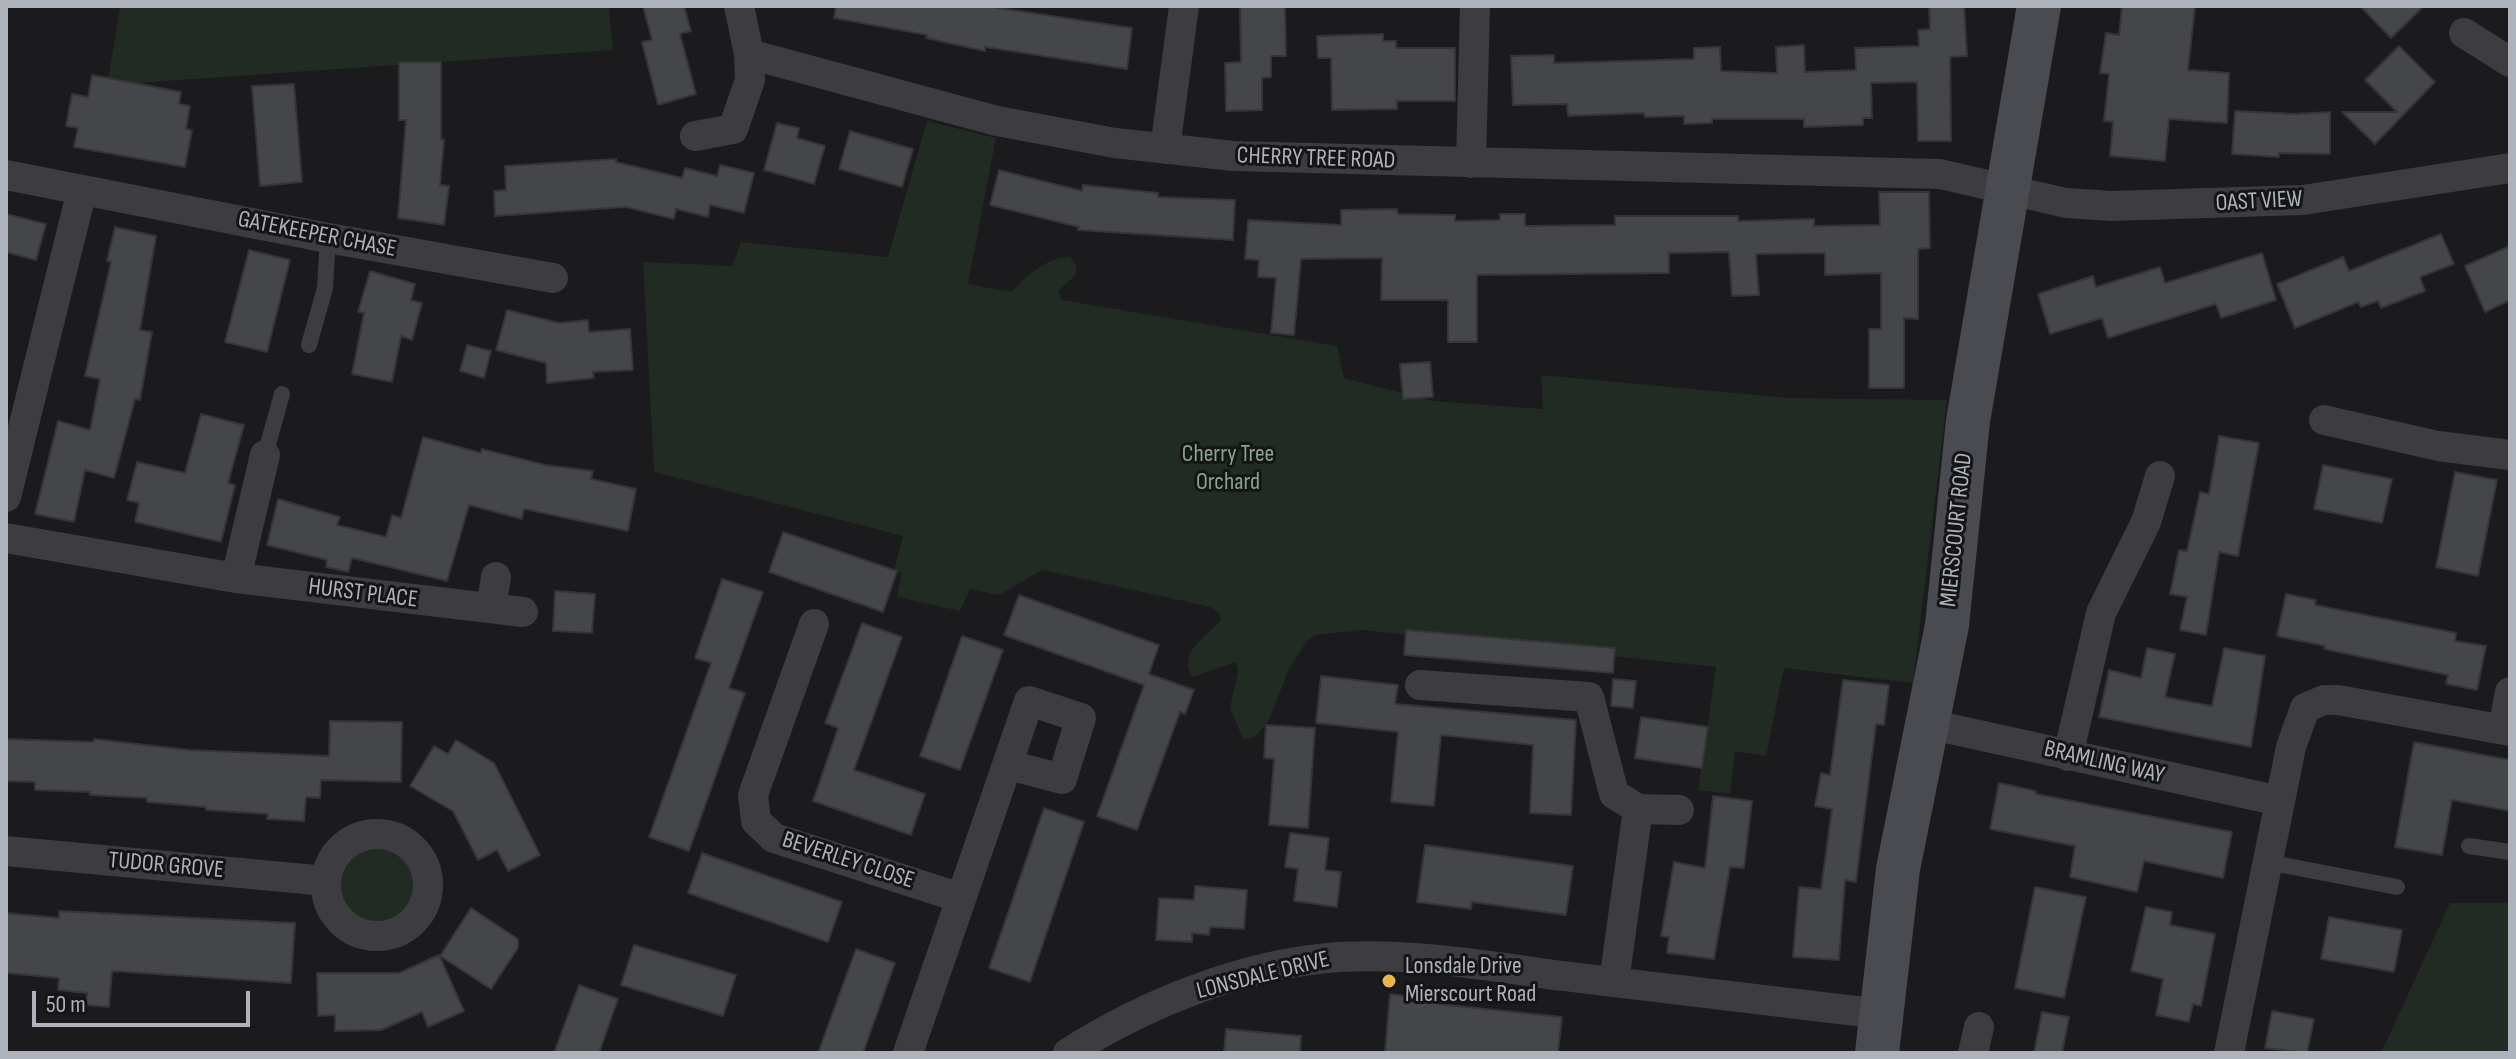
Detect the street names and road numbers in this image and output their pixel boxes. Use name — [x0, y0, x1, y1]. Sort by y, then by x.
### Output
street label: CHERRY TREE ROAD — [1236, 142, 1396, 176]
street label: OAST VIEW — [2215, 185, 2303, 219]
street label: GATEKEEPER CHASE — [235, 206, 399, 264]
street label: MIERSCOURT ROAD — [1935, 452, 1979, 608]
street label: HURST PLACE — [307, 573, 419, 615]
street label: BRAMLING WAY — [2041, 735, 2167, 791]
street label: BEVERLEY CLOSE — [778, 826, 918, 896]
street label: TUDOR GROVE — [107, 847, 225, 885]
street label: LONSDALE DRIVE — [1194, 946, 1332, 1006]

